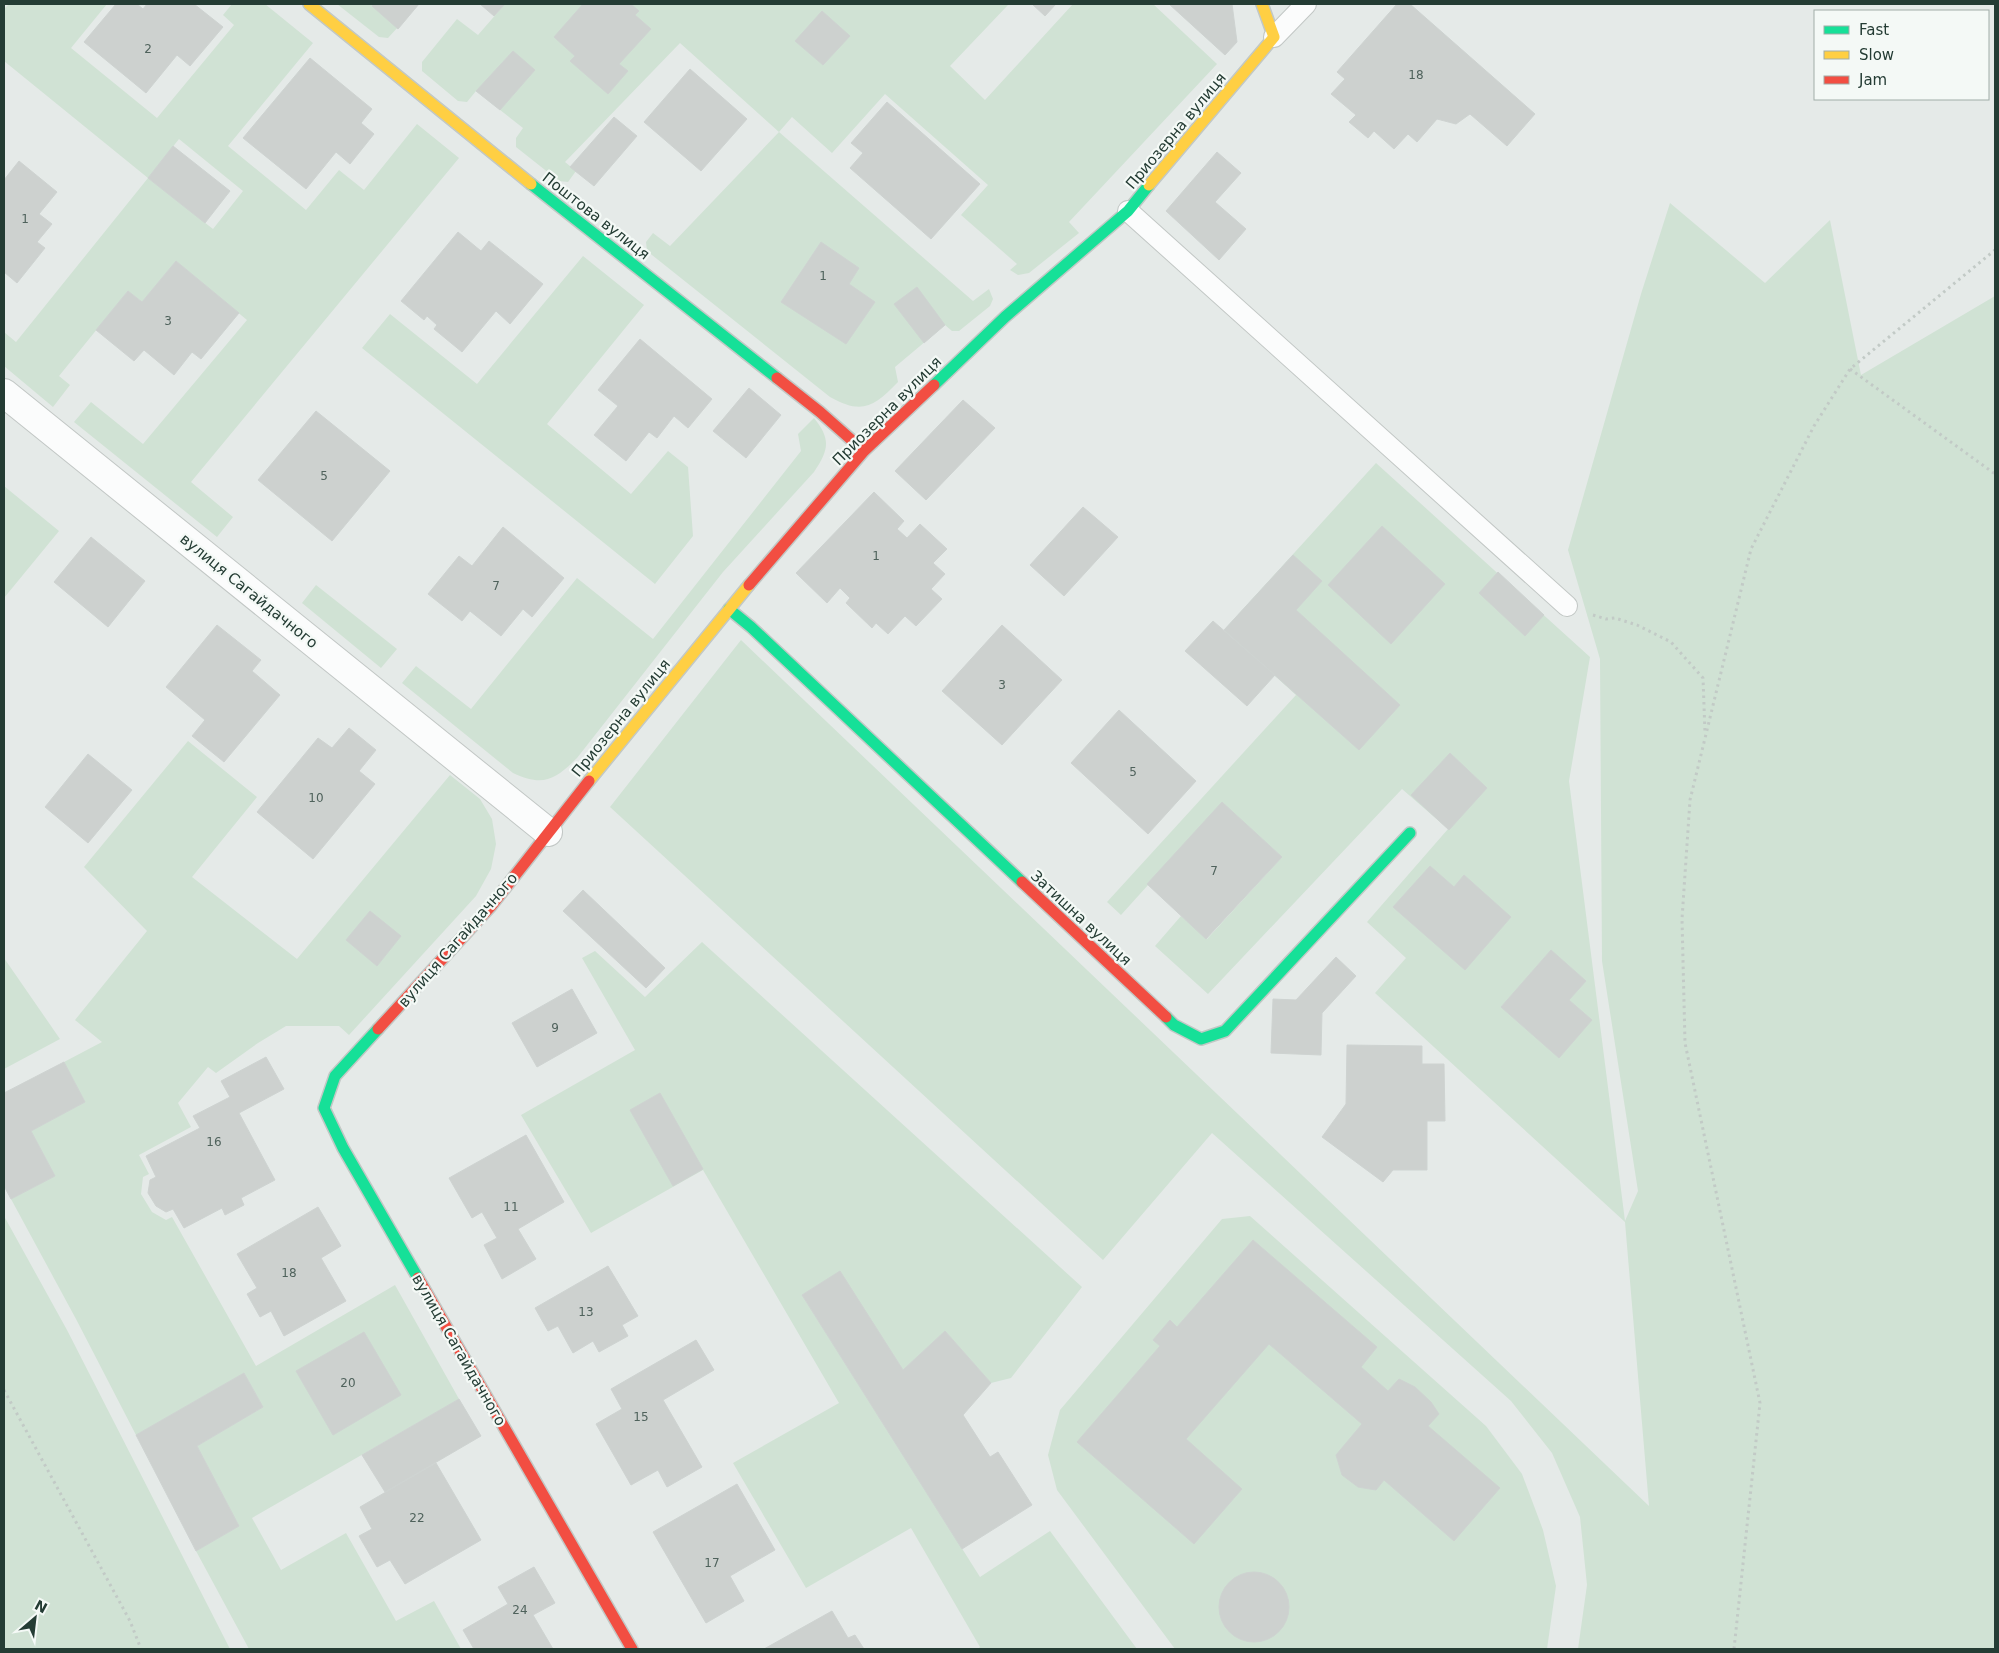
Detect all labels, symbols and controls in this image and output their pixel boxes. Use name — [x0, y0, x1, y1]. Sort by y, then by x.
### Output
legend — [1814, 10, 1989, 100]
text: Fast — [1859, 21, 1889, 39]
house number: 2 — [144, 42, 152, 56]
text: Slow — [1859, 46, 1894, 64]
house number: 18 — [1408, 68, 1424, 82]
street label: Приозерна вулиця — [1122, 69, 1230, 193]
text: Jam — [1858, 71, 1887, 89]
street label: Поштова вулиця — [539, 169, 653, 263]
house number: 1 — [21, 212, 29, 226]
house number: 1 — [819, 269, 827, 283]
house number: 3 — [164, 314, 172, 328]
street label: Приозерна вулиця — [829, 353, 945, 469]
house number: 5 — [320, 469, 328, 483]
street label: вулиця Сагайдачного — [176, 530, 322, 652]
house number: 1 — [872, 549, 880, 563]
house number: 7 — [492, 579, 500, 593]
street label: Приозерна вулиця — [568, 655, 674, 781]
house number: 3 — [998, 678, 1006, 692]
house number: 5 — [1129, 765, 1137, 779]
house number: 10 — [308, 791, 324, 805]
house number: 7 — [1210, 864, 1218, 878]
street label: Затишна вулиця — [1027, 867, 1135, 969]
street label: вулиця Сагайдачного — [395, 869, 521, 1011]
house number: 9 — [551, 1021, 559, 1035]
house number: 16 — [206, 1135, 222, 1149]
house number: 11 — [503, 1200, 519, 1214]
house number: 18 — [281, 1266, 297, 1280]
street label: вулиця Сагайдачного — [408, 1271, 510, 1429]
house number: 13 — [578, 1305, 594, 1319]
house number: 20 — [340, 1376, 356, 1390]
house number: 15 — [633, 1410, 649, 1424]
house number: 22 — [409, 1511, 425, 1525]
house number: 17 — [704, 1556, 720, 1570]
north arrow — [10, 1593, 60, 1643]
text: N — [32, 1597, 50, 1616]
house number: 24 — [512, 1603, 528, 1617]

